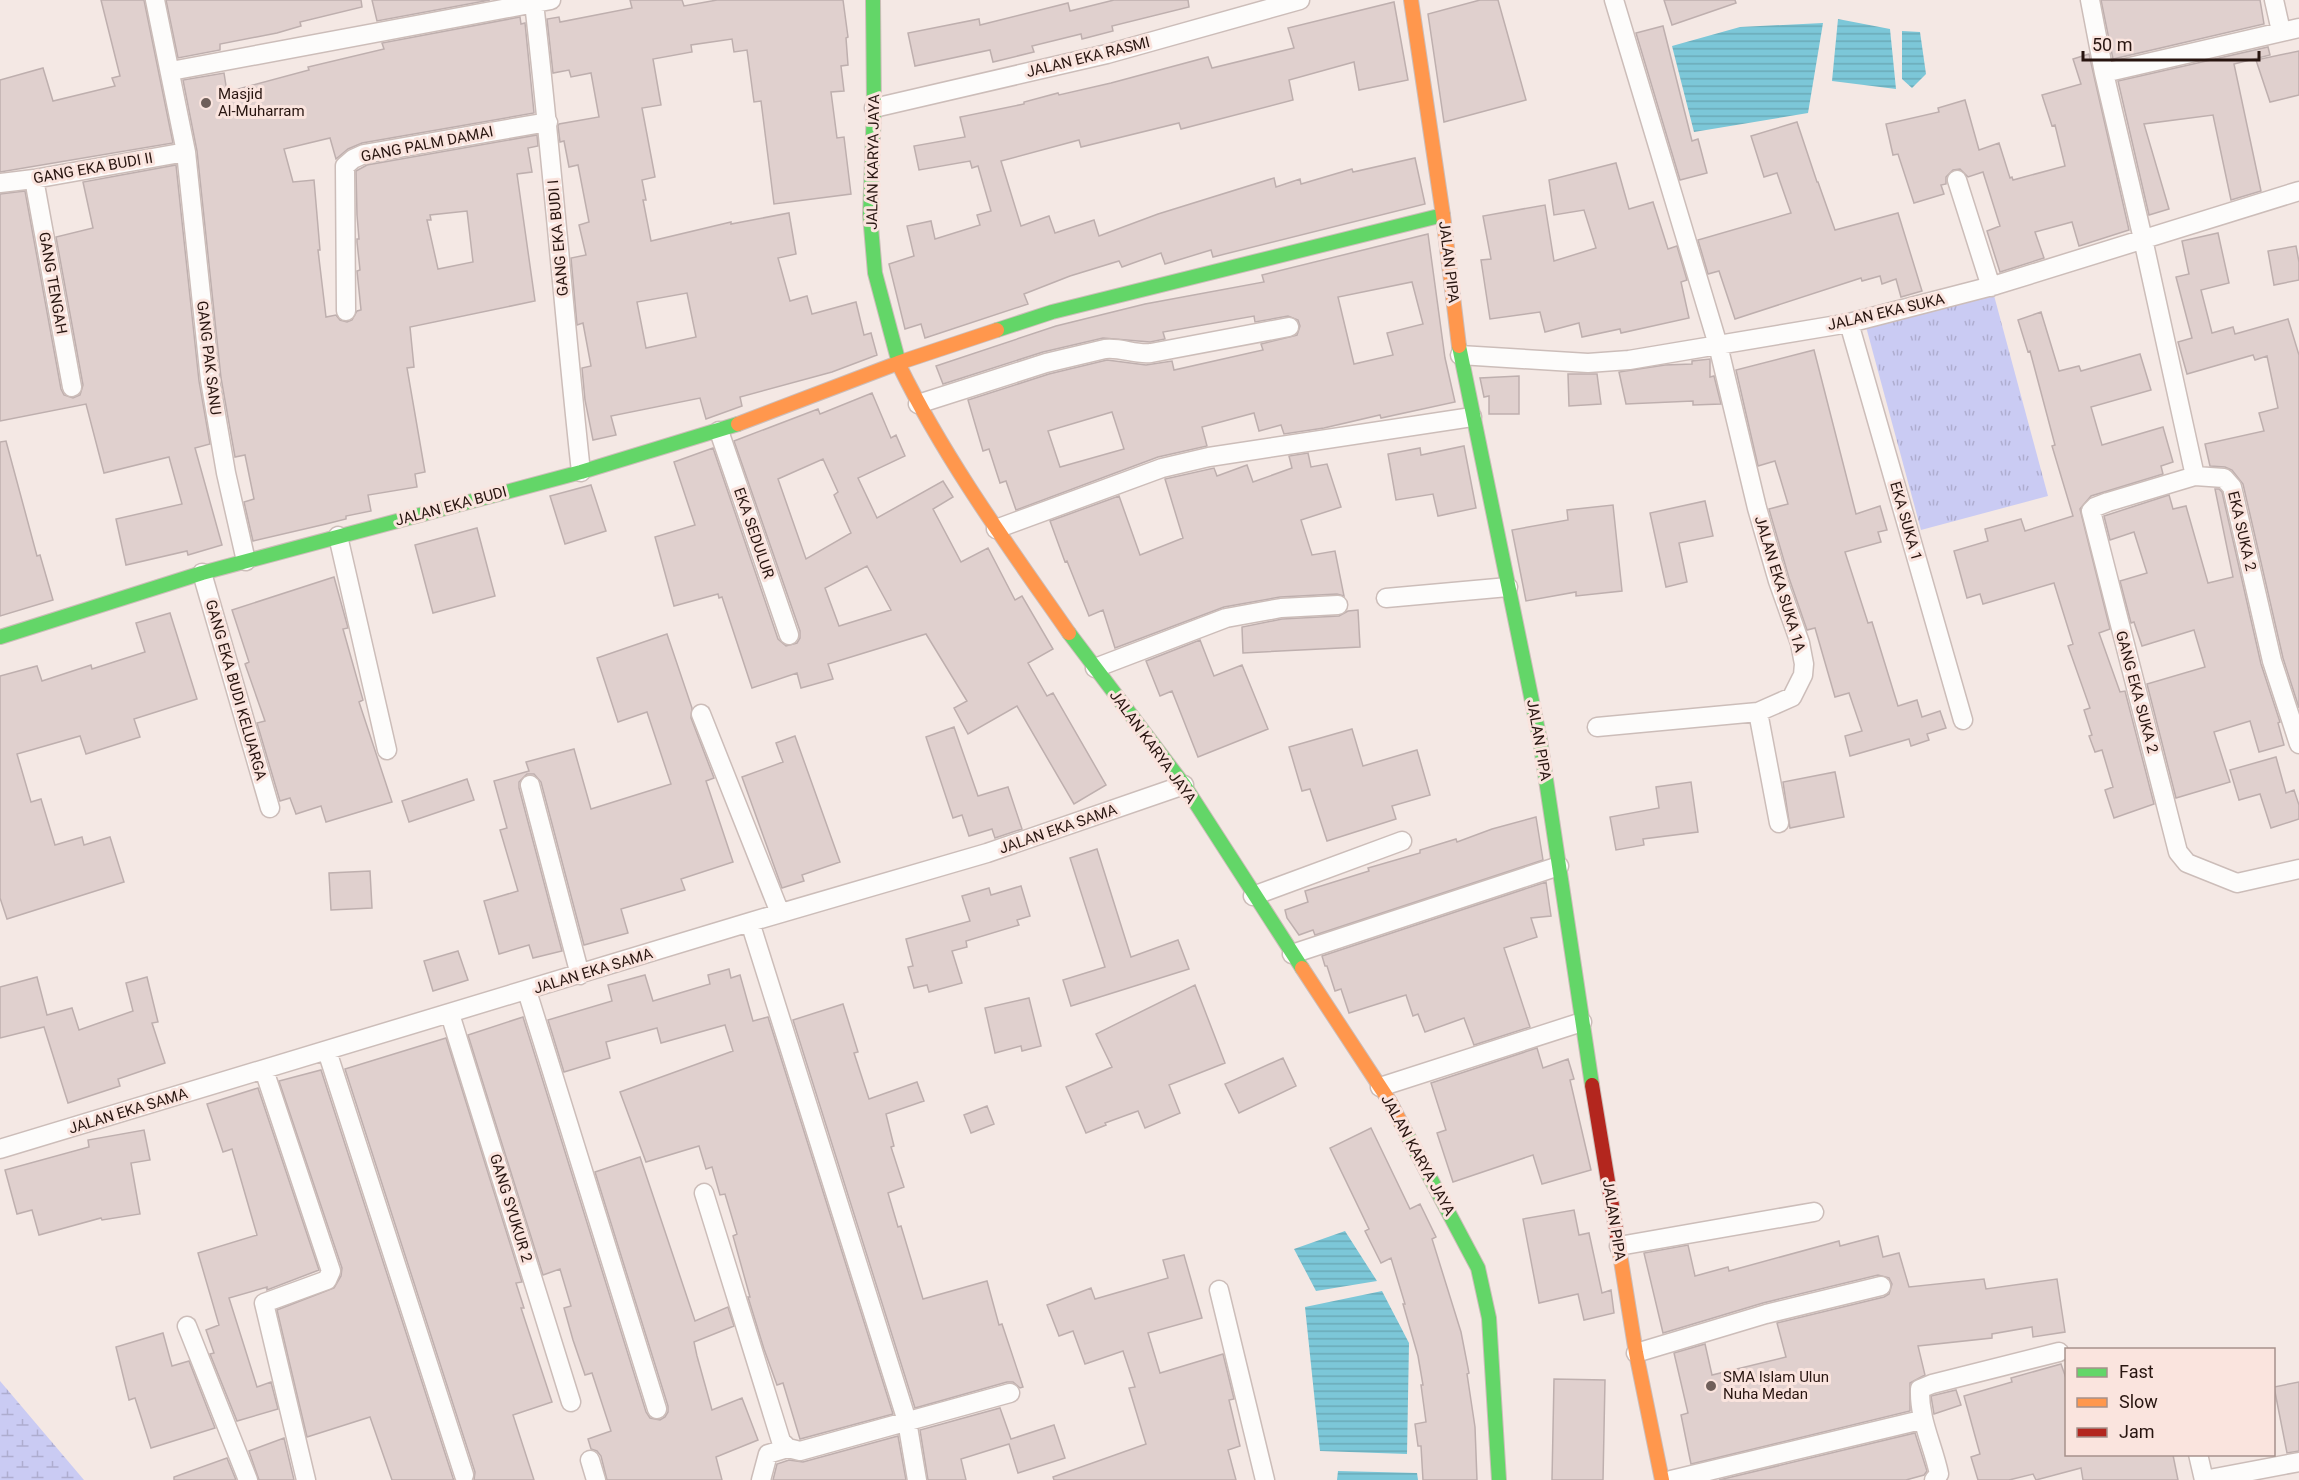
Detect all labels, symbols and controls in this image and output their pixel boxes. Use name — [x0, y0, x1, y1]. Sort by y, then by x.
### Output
scale bar — [2083, 24, 2258, 62]
street label: JALAN EKA RASMI — [1024, 33, 1152, 81]
text: 50 m — [2092, 34, 2132, 55]
place label: Masjid Al-Muharram — [218, 85, 305, 120]
street label: JALAN KARYA JAYA — [863, 94, 883, 230]
marker: Masjid Al-Muharram — [199, 96, 213, 110]
street label: GANG PALM DAMAI — [359, 122, 495, 166]
street label: GANG EKA BUDI II — [32, 149, 154, 187]
street label: GANG EKA BUDI I — [544, 179, 572, 297]
street label: JALAN PIPA — [1435, 220, 1463, 304]
street label: GANG TENGAH — [35, 231, 71, 335]
street label: JALAN EKA SUKA — [1826, 290, 1946, 334]
street label: GANG PAK SANU — [193, 300, 225, 416]
street label: EKA SUKA 1 — [1886, 479, 1926, 563]
street label: JALAN EKA BUDI — [393, 482, 509, 530]
street label: EKA SEDULUR — [730, 485, 778, 581]
street label: EKA SUKA 2 — [2224, 489, 2260, 573]
street label: JALAN EKA SUKA 1A — [1751, 514, 1809, 655]
street label: GANG EKA BUDI KELUARGA — [202, 598, 270, 783]
street label: GANG EKA SUKA 2 — [2112, 629, 2162, 755]
street label: JALAN KARYA JAYA — [1106, 687, 1200, 807]
street label: JALAN PIPA — [1523, 698, 1555, 782]
street label: JALAN EKA SAMA — [997, 800, 1119, 858]
street label: JALAN EKA SAMA — [531, 944, 655, 998]
street label: JALAN EKA SAMA — [66, 1084, 190, 1138]
street label: JALAN KARYA JAYA — [1377, 1091, 1459, 1219]
street label: GANG SYUKUR 2 — [486, 1152, 536, 1264]
street label: JALAN PIPA — [1599, 1178, 1629, 1262]
legend — [2065, 1348, 2275, 1456]
text: Fast — [2119, 1361, 2154, 1382]
place label: SMA Islam Ulun Nuha Medan — [1723, 1368, 1829, 1403]
marker: SMA Islam Ulun Nuha Medan — [1704, 1379, 1718, 1393]
text: Slow — [2119, 1391, 2158, 1412]
text: Jam — [2119, 1421, 2155, 1442]

